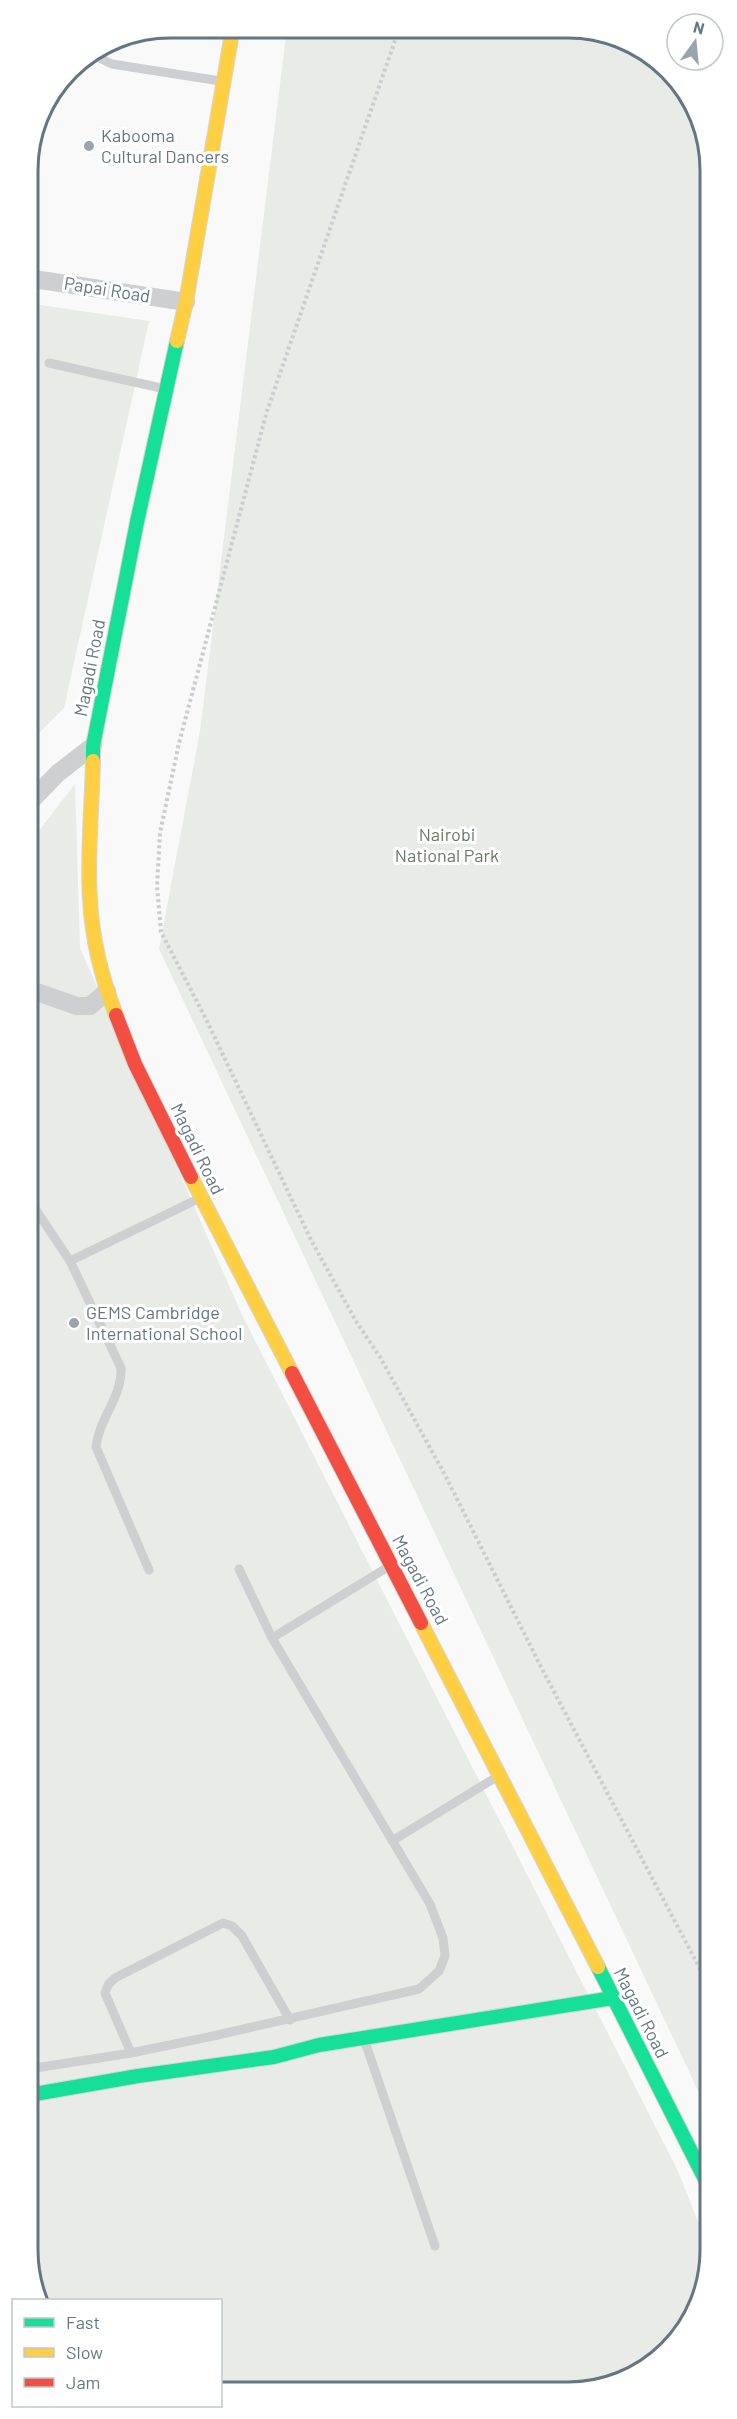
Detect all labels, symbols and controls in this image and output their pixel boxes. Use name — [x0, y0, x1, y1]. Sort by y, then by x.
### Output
north arrow — [665, 12, 725, 72]
text: N — [691, 16, 707, 38]
place label: Kabooma Cultural Dancers — [101, 124, 229, 167]
marker: Kabooma Cultural Dancers — [82, 139, 96, 153]
street label: Papai Road — [63, 271, 152, 307]
street label: Magadi Road — [69, 617, 109, 718]
park label: Nairobi National Park — [395, 823, 499, 866]
street label: Magadi Road — [166, 1099, 229, 1198]
place label: GEMS Cambridge International School — [86, 1301, 242, 1344]
marker: GEMS Cambridge International School — [67, 1316, 81, 1330]
street label: Magadi Road — [388, 1531, 454, 1628]
street label: Magadi Road — [610, 1964, 674, 2062]
legend — [12, 2299, 222, 2407]
text: Fast — [66, 2311, 100, 2333]
text: Slow — [66, 2341, 103, 2363]
text: Jam — [66, 2371, 100, 2393]

